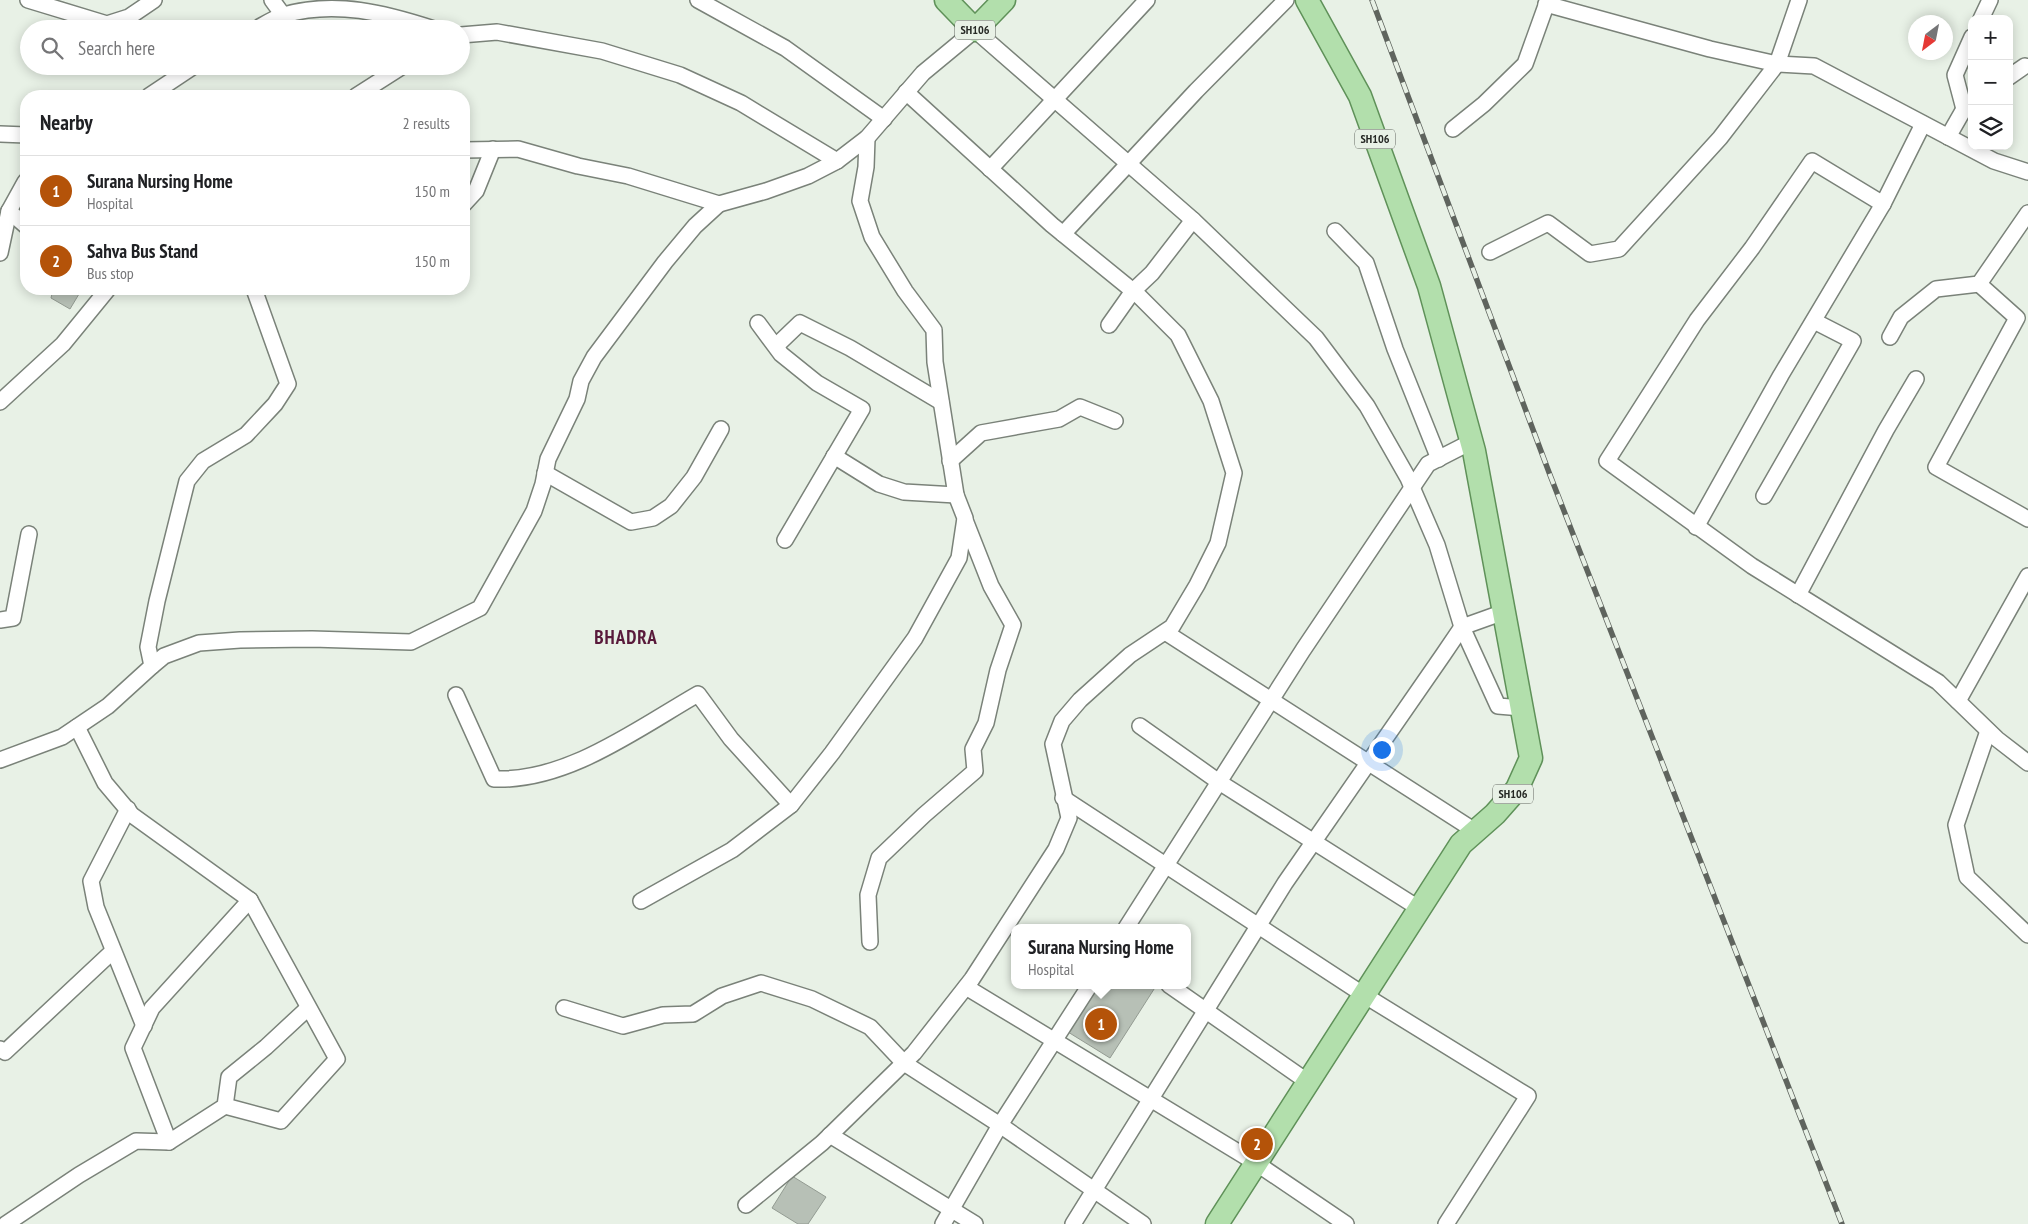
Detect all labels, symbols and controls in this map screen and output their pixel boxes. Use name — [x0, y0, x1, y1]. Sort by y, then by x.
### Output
north arrow — [1908, 15, 1953, 60]
map controls — [1968, 15, 2013, 150]
button: + — [1968, 15, 2013, 60]
search box — [20, 20, 470, 75]
road number: SH106 — [955, 20, 995, 40]
icon: search — [38, 34, 66, 62]
text: Search here — [78, 36, 155, 60]
button: − — [1968, 60, 2013, 105]
button: layers — [1968, 105, 2013, 150]
text: Nearby — [40, 109, 93, 136]
text: 2 results — [403, 113, 450, 133]
road number: SH106 — [1355, 130, 1395, 148]
text: Surana Nursing Home — [87, 169, 233, 193]
text: 1 — [52, 181, 60, 201]
text: 150 m — [415, 181, 450, 201]
text: Hospital — [87, 193, 133, 213]
text: Sahva Bus Stand — [87, 239, 198, 263]
text: 2 — [52, 251, 60, 271]
text: 150 m — [415, 251, 450, 271]
text: Bus stop — [87, 263, 134, 283]
district label: BHADRA — [594, 625, 658, 649]
your location — [1369, 737, 1395, 763]
road number: SH106 — [1493, 784, 1533, 804]
popup — [1011, 924, 1191, 989]
text: Surana Nursing Home — [1028, 935, 1174, 959]
text: Hospital — [1028, 959, 1074, 979]
pin: 1 — [1085, 1005, 1117, 1043]
pin: 2 — [1241, 1125, 1273, 1163]

